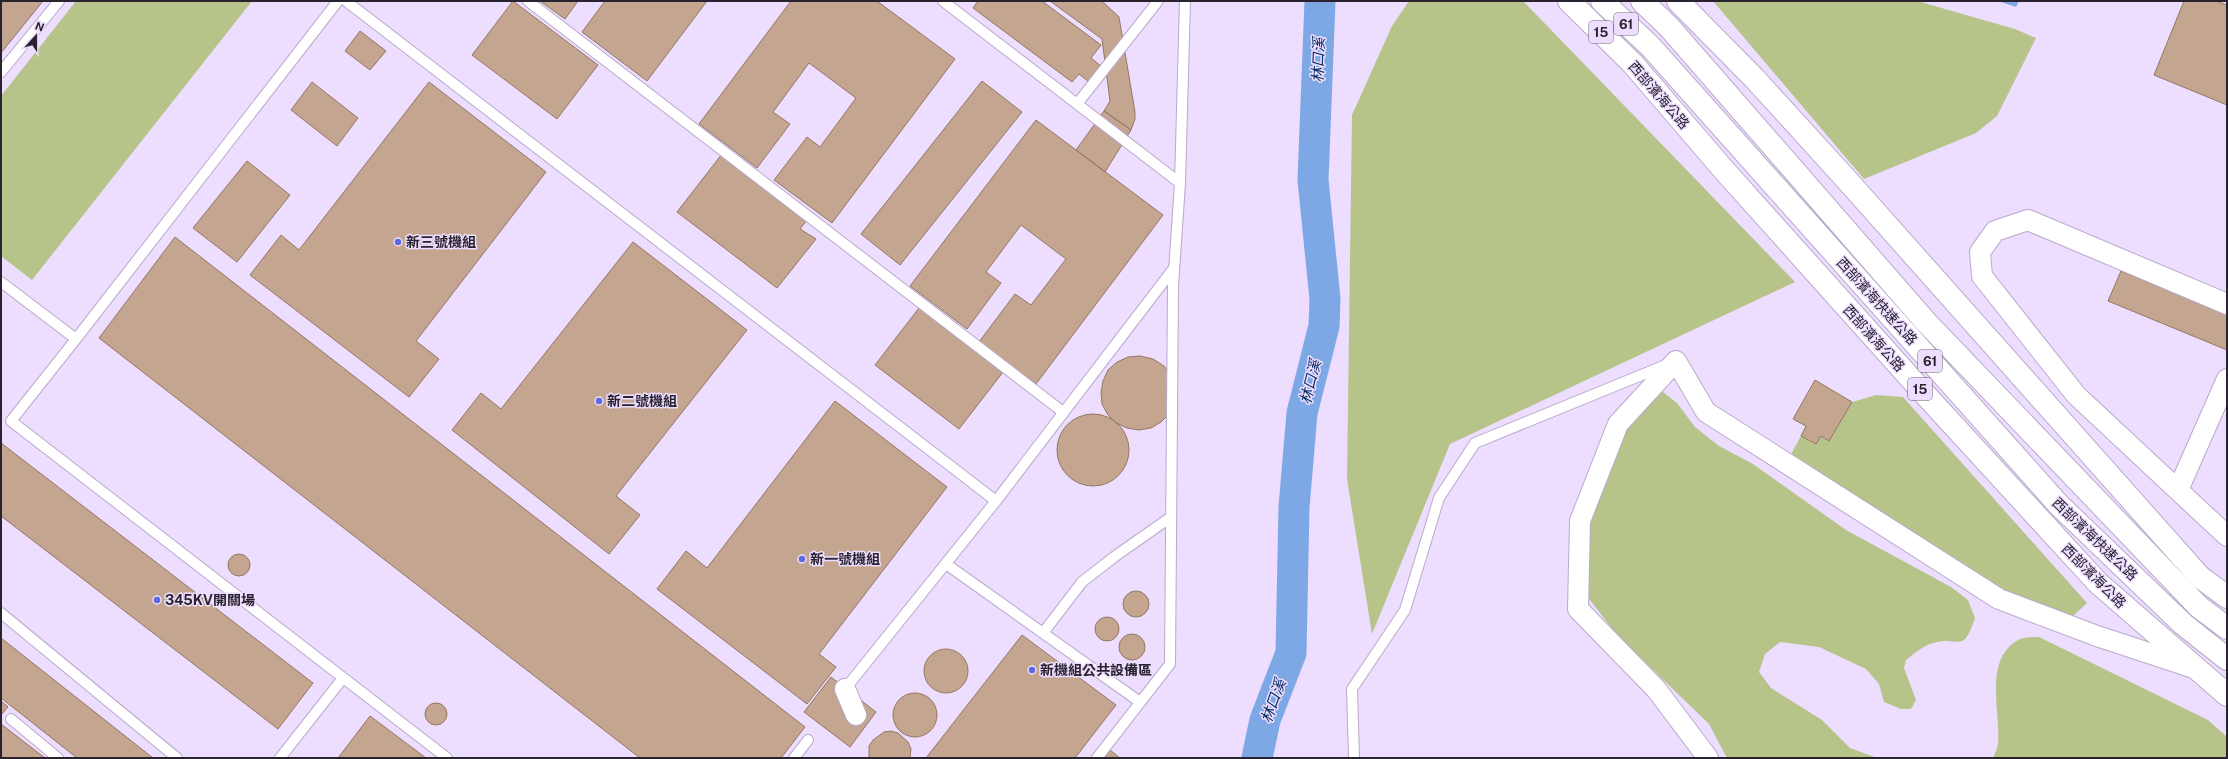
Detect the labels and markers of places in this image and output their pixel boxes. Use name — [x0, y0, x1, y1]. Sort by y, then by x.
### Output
place label: 新三號機組 — [406, 234, 476, 250]
marker: 新三號機組 — [393, 237, 403, 247]
place label: 新二號機組 — [607, 393, 677, 409]
marker: 新二號機組 — [594, 396, 604, 406]
place label: 新一號機組 — [810, 551, 880, 567]
marker: 新一號機組 — [797, 554, 807, 564]
place label: 345KV開關場 — [165, 592, 255, 608]
marker: 345KV開關場 — [152, 595, 162, 605]
place label: 新機組公共設備區 — [1040, 662, 1152, 678]
marker: 新機組公共設備區 — [1027, 665, 1037, 675]

